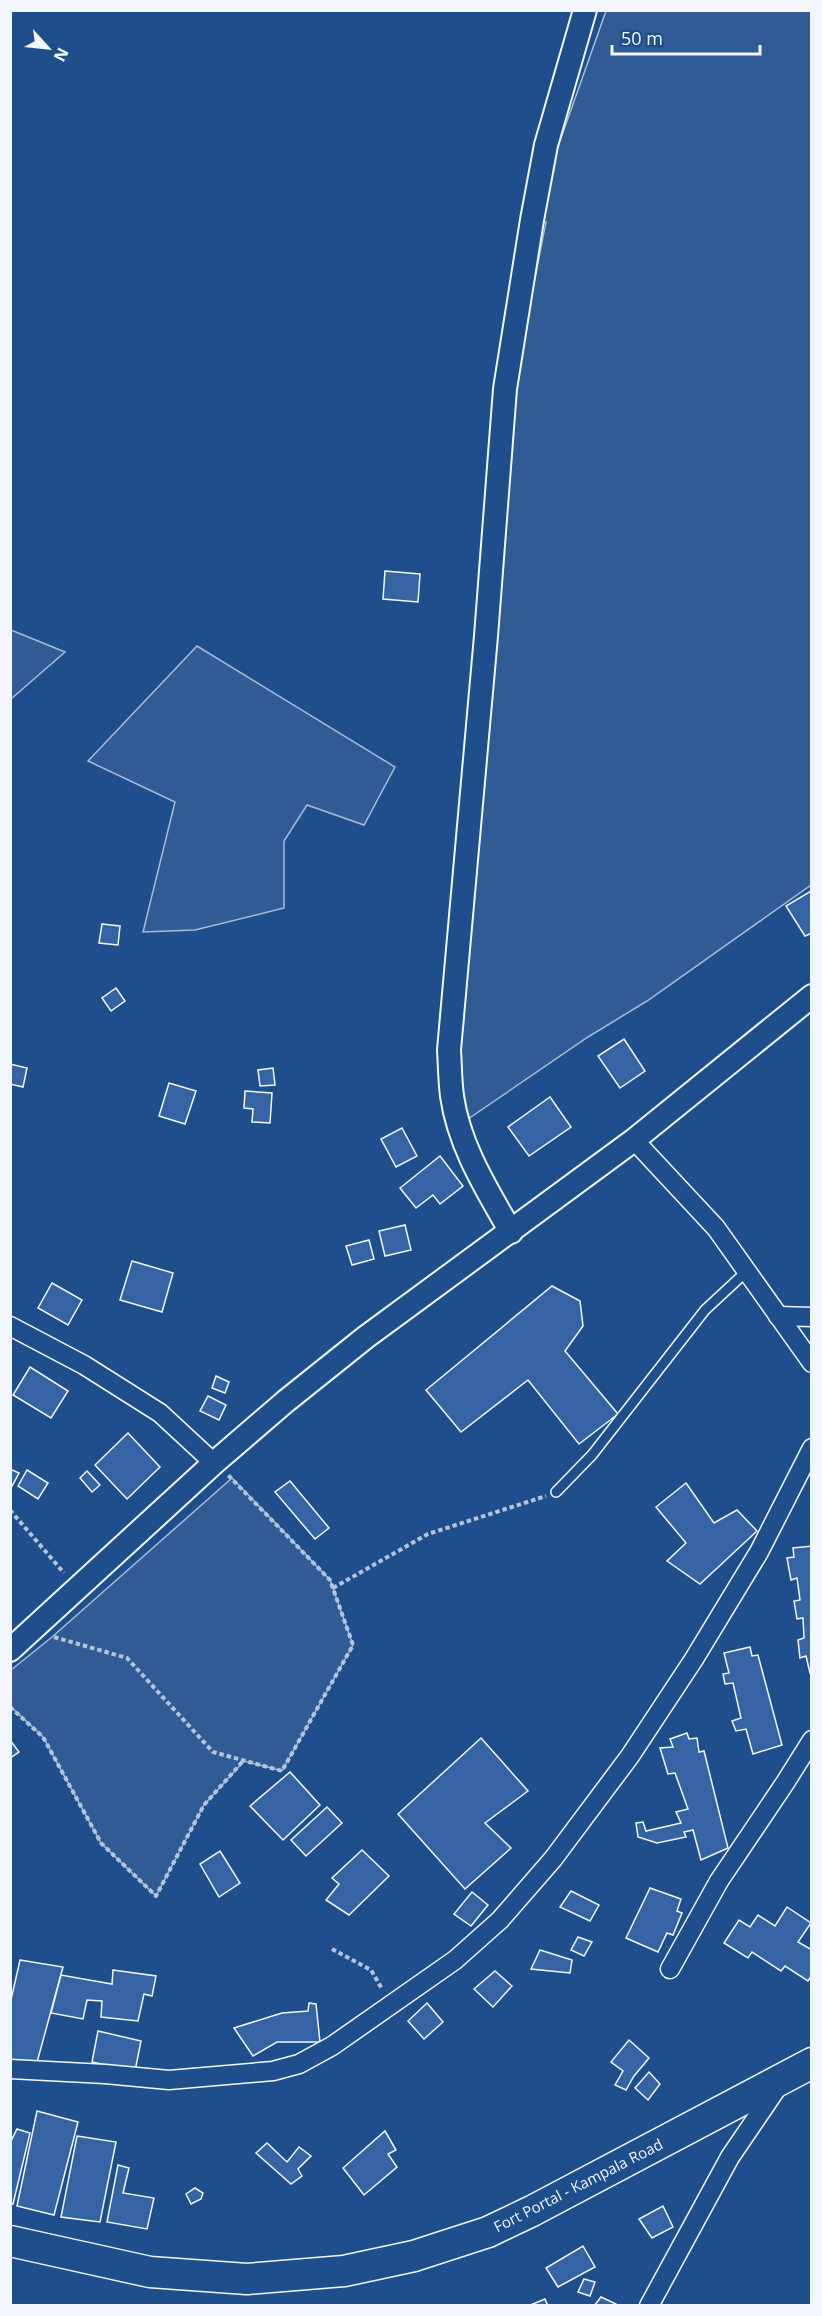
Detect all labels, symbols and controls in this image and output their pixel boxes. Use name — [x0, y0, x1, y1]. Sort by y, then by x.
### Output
north arrow — [18, 18, 78, 78]
scale bar — [612, 18, 760, 56]
text: 50 m — [621, 26, 663, 50]
text: N — [49, 44, 74, 66]
street label: Fort Portal - Kampala Road — [490, 2134, 666, 2236]

